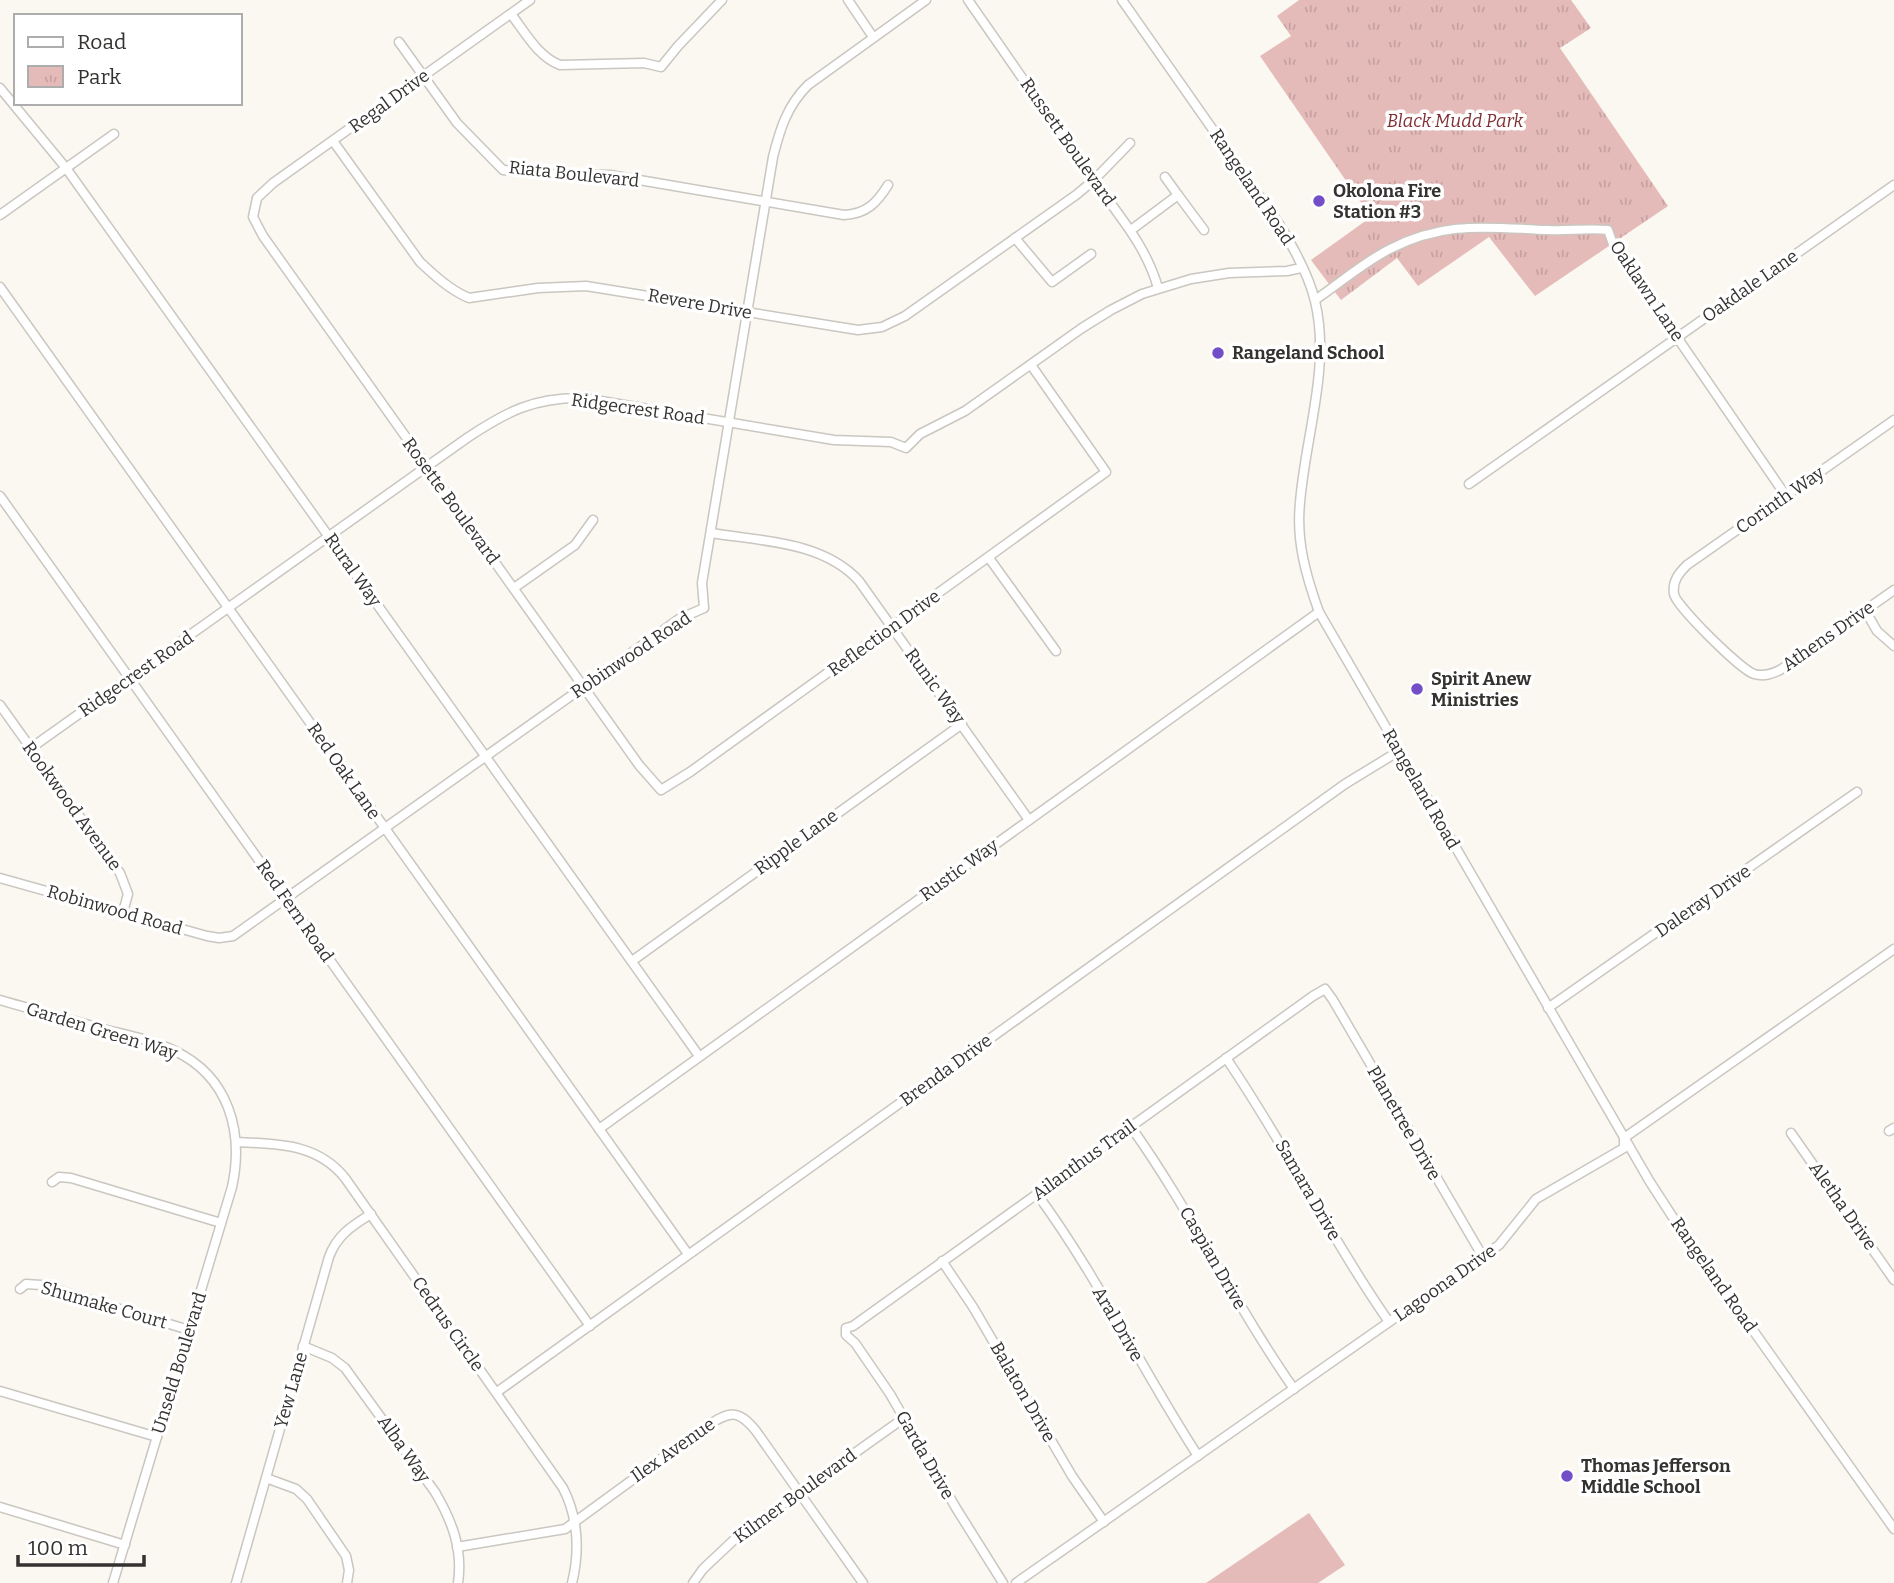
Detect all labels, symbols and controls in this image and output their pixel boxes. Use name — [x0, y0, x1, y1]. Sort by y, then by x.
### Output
legend — [14, 14, 242, 105]
text: Road — [77, 29, 126, 55]
text: Park — [77, 64, 121, 90]
street label: Regal Drive — [344, 64, 434, 138]
street label: Russett Boulevard — [1016, 74, 1121, 210]
park label: Black Mudd Park — [1387, 110, 1524, 132]
street label: Rangeland Road — [1205, 125, 1299, 249]
street label: Riata Boulevard — [508, 156, 641, 192]
place label: Okolona Fire Station #3 — [1333, 180, 1441, 223]
marker: Okolona Fire Station #3 — [1311, 193, 1327, 209]
street label: Oaklawn Lane — [1605, 236, 1689, 346]
street label: Oakdale Lane — [1698, 245, 1802, 327]
street label: Revere Drive — [646, 284, 754, 324]
place label: Rangeland School — [1232, 342, 1385, 364]
marker: Rangeland School — [1210, 345, 1226, 361]
street label: Ridgecrest Road — [570, 389, 707, 429]
street label: Rosette Boulevard — [398, 433, 505, 569]
street label: Corinth Way — [1732, 461, 1829, 539]
street label: Rural Way — [320, 529, 387, 611]
street label: Reflection Drive — [824, 585, 944, 681]
street label: Athens Drive — [1778, 596, 1878, 676]
street label: Robinwood Road — [567, 607, 695, 703]
street label: Ridgecrest Road — [75, 626, 198, 722]
street label: Runic Way — [900, 644, 970, 728]
place label: Spirit Anew Ministries — [1431, 668, 1532, 711]
marker: Spirit Anew Ministries — [1409, 681, 1425, 697]
street label: Red Oak Lane — [303, 718, 385, 824]
street label: Rangeland Road — [1378, 725, 1464, 853]
street label: Rookwood Avenue — [18, 737, 126, 875]
street label: Ripple Lane — [750, 804, 842, 880]
street label: Rustic Way — [915, 834, 1003, 906]
street label: Red Fern Road — [252, 856, 339, 967]
street label: Daleray Drive — [1651, 860, 1755, 942]
street label: Robinwood Road — [45, 880, 186, 940]
street label: Garden Green Way — [24, 998, 181, 1065]
street label: Brenda Drive — [896, 1029, 996, 1111]
street label: Planetree Drive — [1362, 1062, 1446, 1184]
street label: Ailanthus Trail — [1028, 1115, 1140, 1205]
street label: Samara Drive — [1270, 1136, 1346, 1244]
street label: Aletha Drive — [1804, 1158, 1882, 1254]
street label: Caspian Drive — [1175, 1203, 1251, 1313]
street label: Rangeland Road — [1666, 1213, 1762, 1337]
street label: Lagoona Drive — [1390, 1240, 1500, 1326]
street label: Cedrus Circle — [407, 1272, 489, 1376]
street label: Shumake Court — [38, 1276, 170, 1334]
street label: Aral Drive — [1088, 1283, 1148, 1365]
street label: Unseld Boulevard — [147, 1289, 211, 1437]
street label: Balaton Drive — [986, 1338, 1060, 1446]
street label: Yew Lane — [270, 1349, 312, 1431]
street label: Garda Drive — [891, 1407, 959, 1503]
street label: Alba Way — [373, 1411, 435, 1487]
street label: Ilex Avenue — [627, 1413, 719, 1487]
street label: Kilmer Boulevard — [729, 1444, 861, 1548]
place label: Thomas Jefferson Middle School — [1581, 1455, 1731, 1498]
marker: Thomas Jefferson Middle School — [1559, 1468, 1575, 1484]
scale bar — [18, 1524, 144, 1568]
text: 100 m — [28, 1535, 88, 1561]

